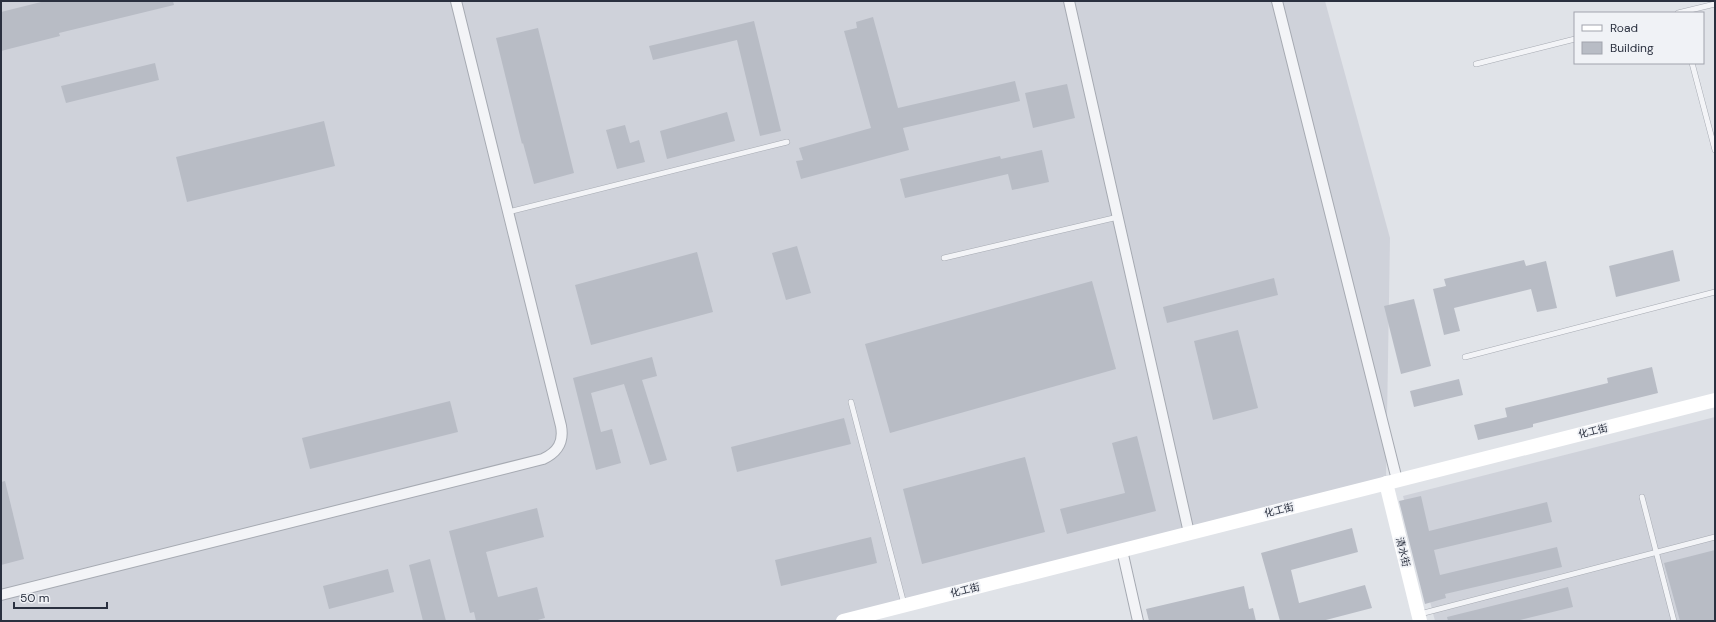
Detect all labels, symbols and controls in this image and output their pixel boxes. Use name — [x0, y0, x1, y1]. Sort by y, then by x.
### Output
legend — [1574, 12, 1704, 64]
text: Road — [1610, 20, 1638, 36]
text: Building — [1610, 40, 1654, 56]
street label: 化工街 — [1577, 421, 1609, 441]
street label: 化工街 — [1263, 500, 1295, 520]
street label: 清水街 — [1393, 536, 1413, 568]
street label: 化工街 — [949, 580, 981, 600]
scale bar — [14, 584, 107, 610]
text: 50 m — [20, 590, 49, 606]

